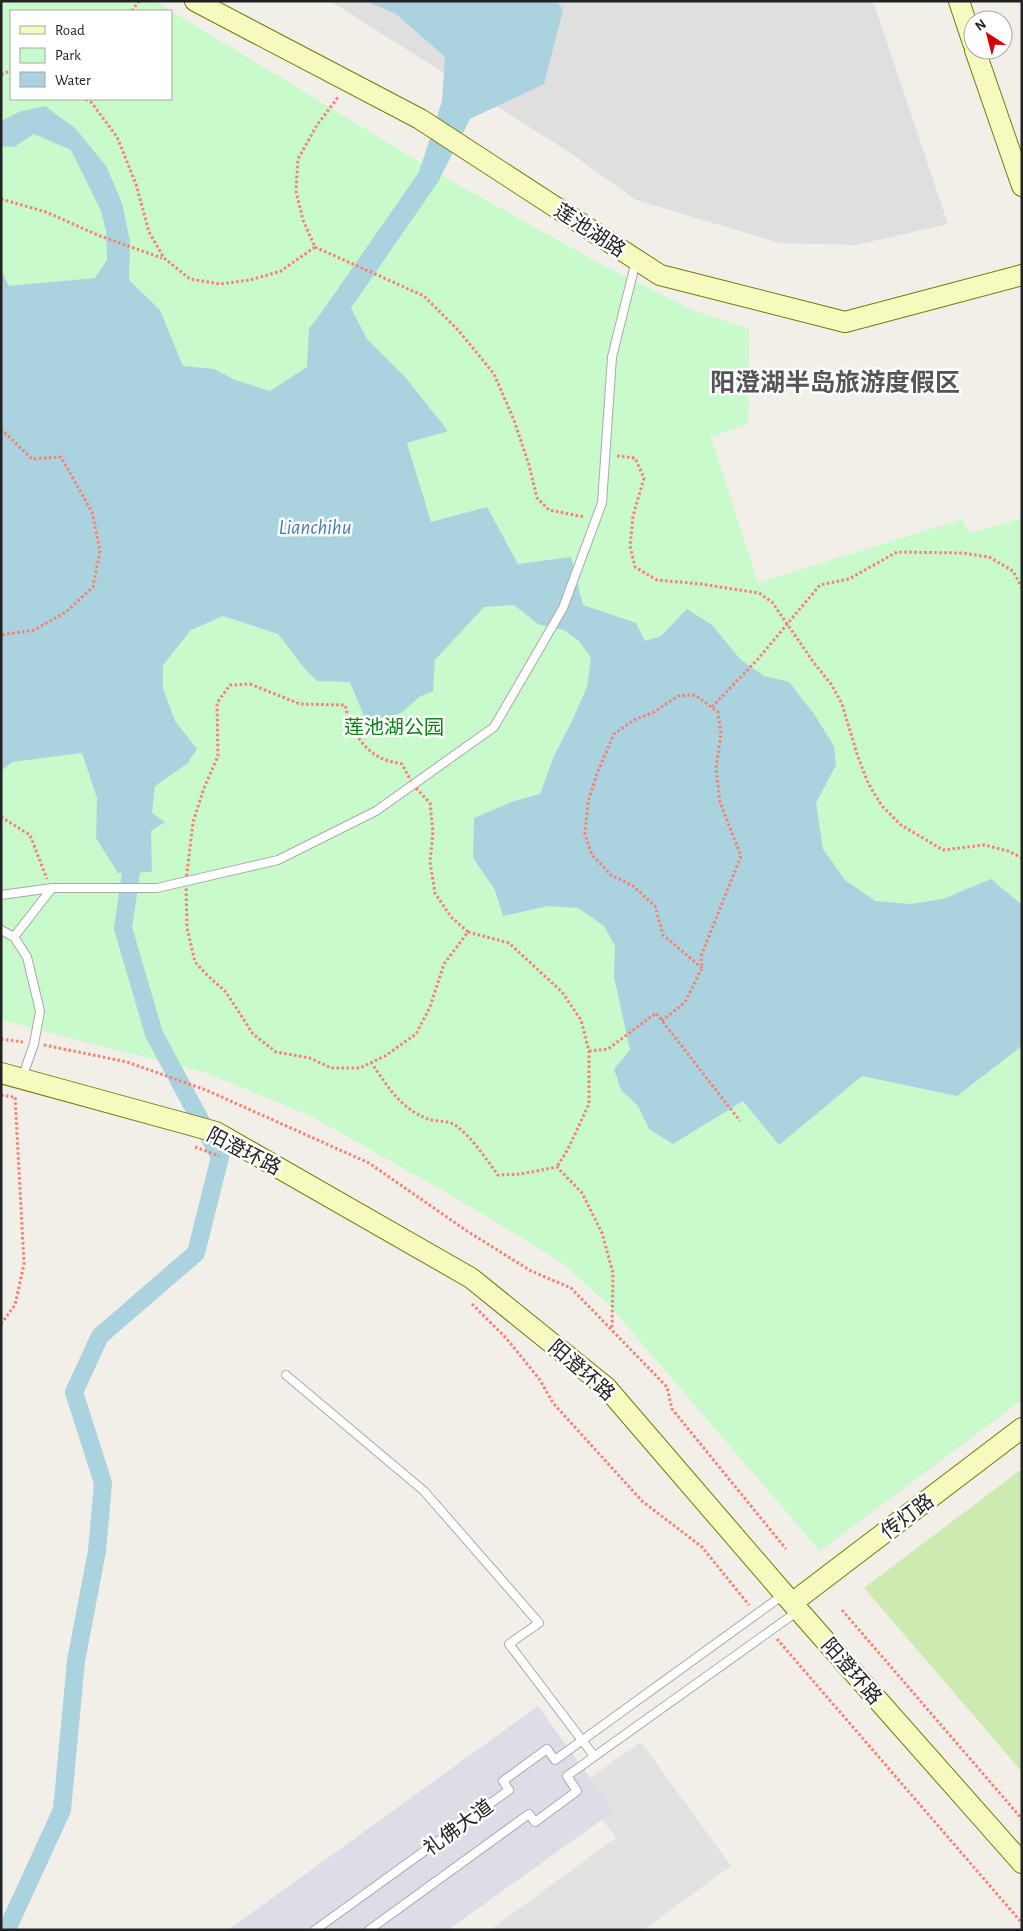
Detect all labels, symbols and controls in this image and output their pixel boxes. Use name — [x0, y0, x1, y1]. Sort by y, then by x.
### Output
legend — [10, 10, 172, 100]
north arrow — [963, 10, 1013, 60]
text: N — [973, 17, 989, 34]
text: Road — [55, 23, 85, 38]
text: Park — [55, 48, 81, 63]
text: Water — [55, 73, 91, 88]
street label: 莲池湖路 — [550, 200, 629, 261]
district label: 阳澄湖半岛旅游度假区 — [710, 369, 960, 396]
water label: Lianchihu — [278, 517, 352, 538]
park label: 莲池湖公园 — [344, 717, 444, 738]
street label: 阳澄环路 — [203, 1124, 284, 1179]
street label: 阳澄环路 — [545, 1336, 619, 1405]
street label: 传灯路 — [877, 1490, 938, 1543]
street label: 阳澄环路 — [817, 1634, 886, 1708]
street label: 礼佛大道 — [420, 1795, 497, 1859]

